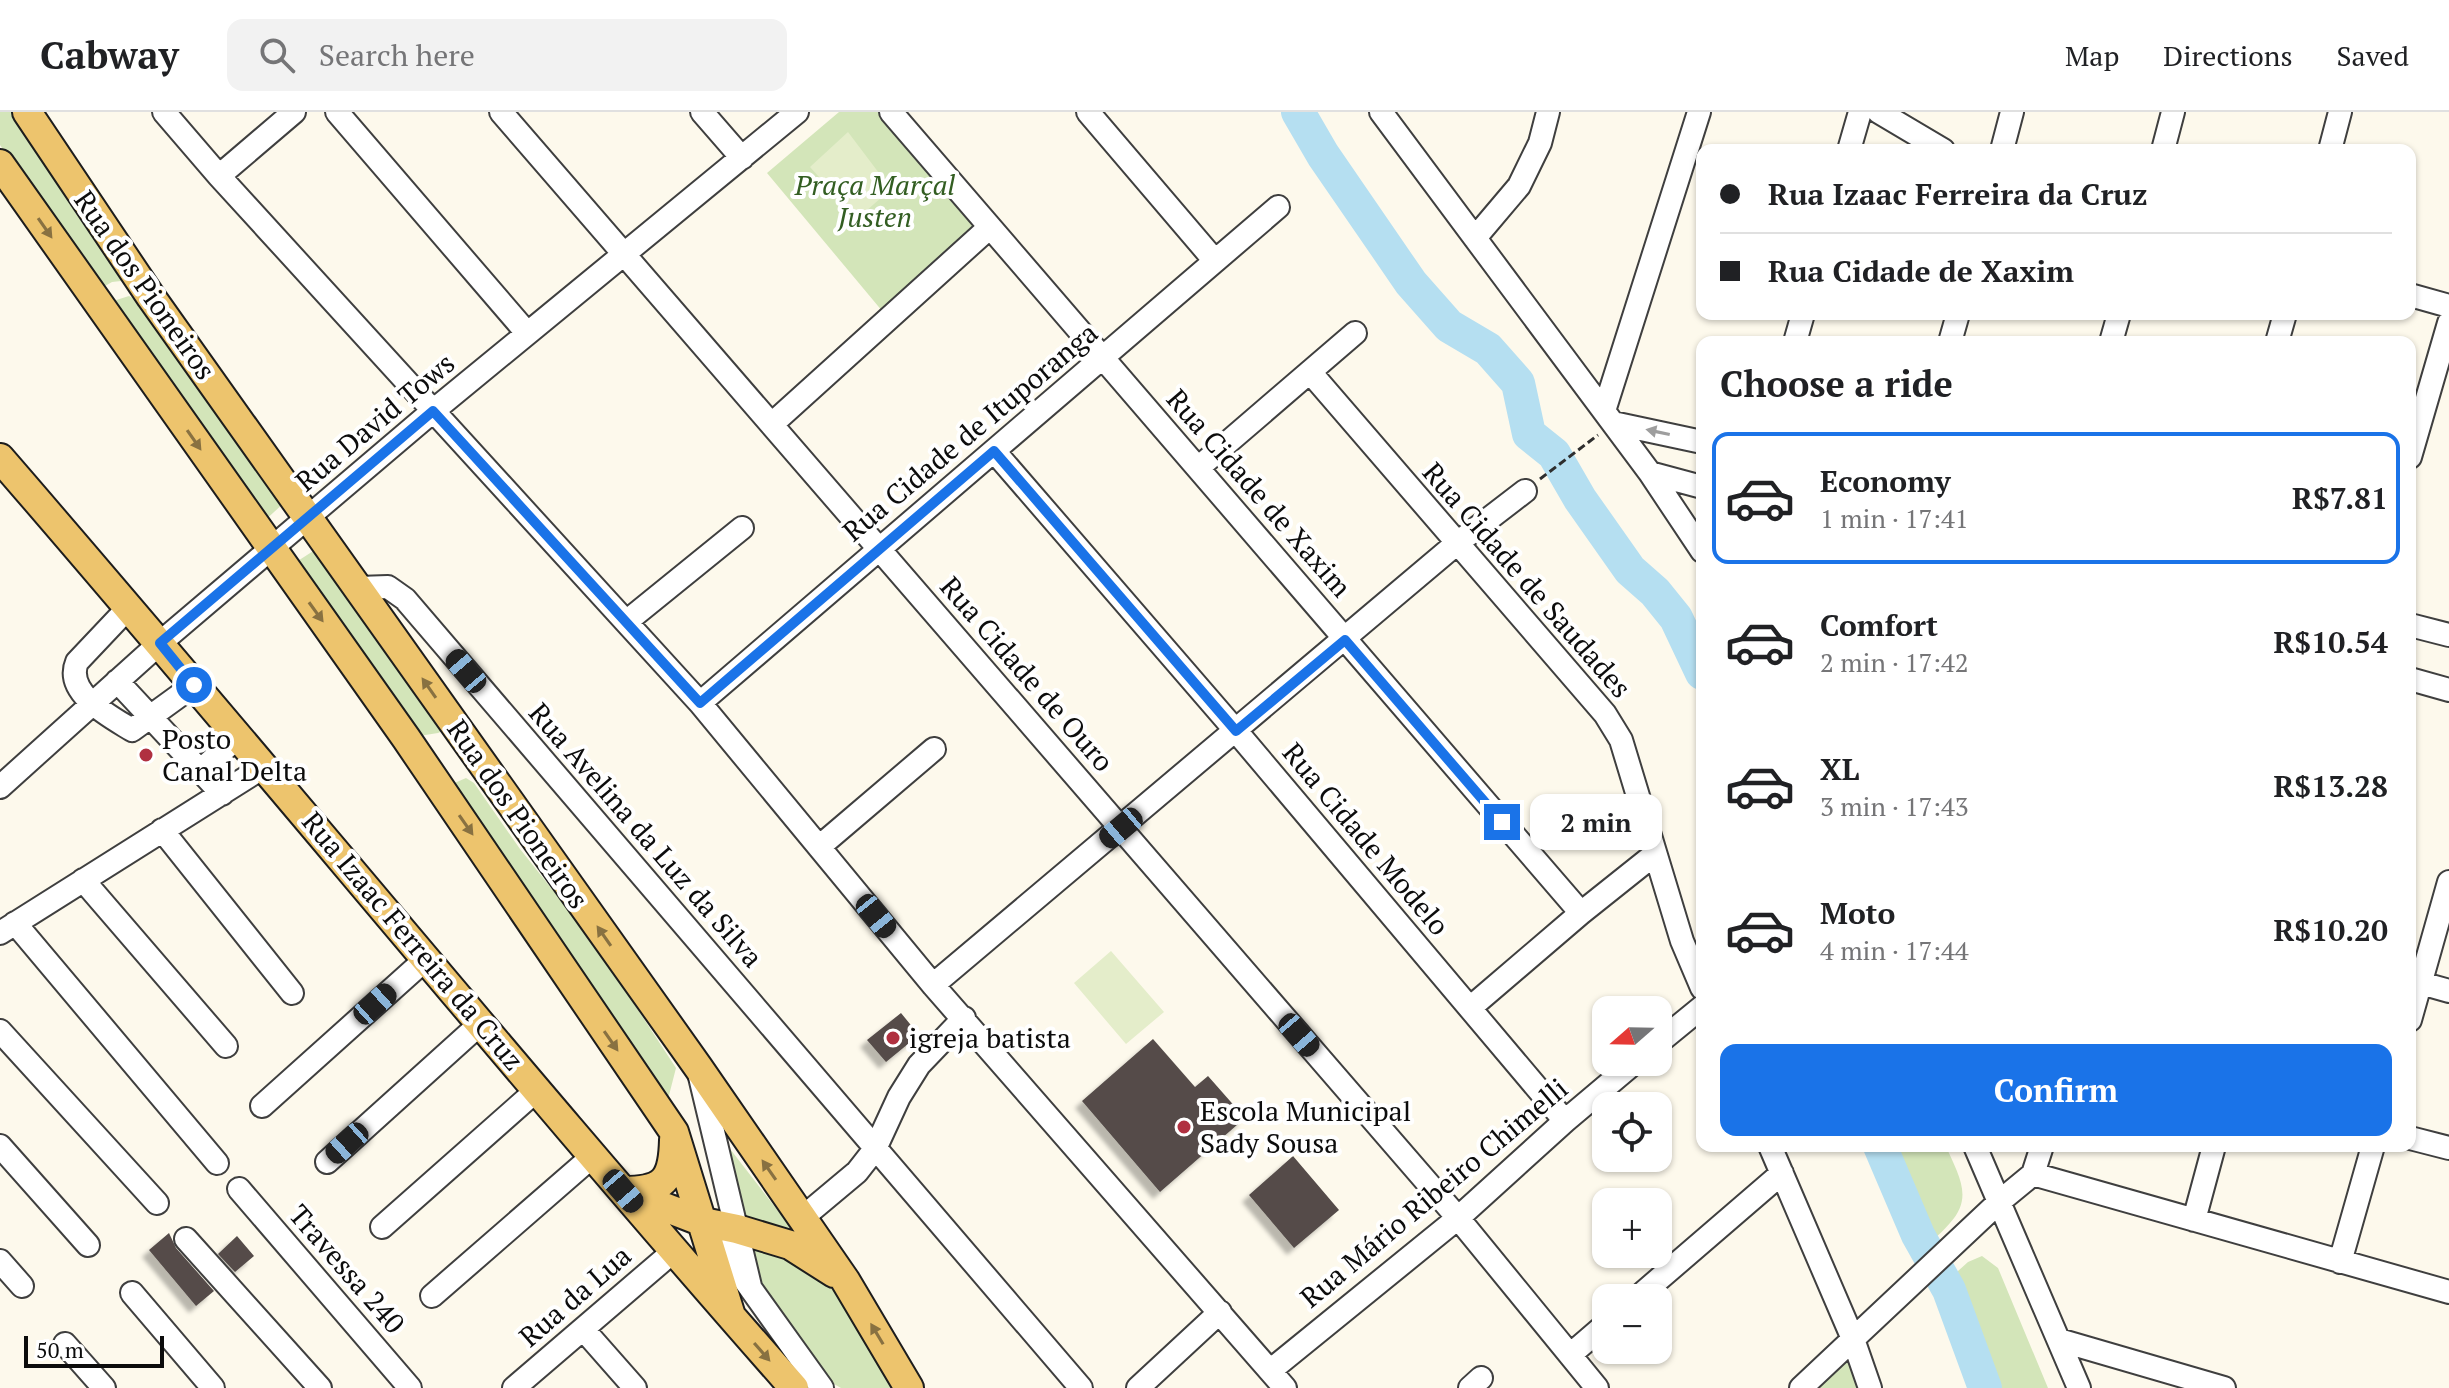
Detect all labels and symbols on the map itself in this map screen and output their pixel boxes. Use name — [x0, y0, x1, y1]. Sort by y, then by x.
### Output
park label: Praça Marçal Justen — [794, 166, 955, 235]
street label: Rua dos Pioneiros — [66, 183, 224, 387]
one-way arrow — [37, 217, 52, 238]
street label: Rua Cidade de Ituporanga — [834, 314, 1105, 549]
street label: Rua David Tows — [287, 344, 462, 499]
street label: Rua Cidade de Xaxim — [1159, 381, 1360, 604]
one-way arrow — [1645, 426, 1670, 438]
one-way arrow — [186, 430, 201, 451]
street label: Rua Cidade de Saudades — [1415, 454, 1640, 705]
street label: Rua Cidade de Ouro — [932, 568, 1122, 779]
one-way arrow — [308, 601, 323, 622]
car — [441, 645, 491, 697]
route start — [176, 667, 212, 703]
one-way arrow — [422, 678, 437, 699]
street label: Rua Avelina da Luz da Silva — [521, 695, 771, 975]
street label: Rua dos Pioneiros — [439, 712, 597, 916]
place label: Posto Canal Delta — [162, 720, 307, 789]
street label: Rua Cidade Modelo — [1275, 735, 1458, 943]
marker: Posto Canal Delta — [137, 746, 155, 764]
callout: 2 min — [1530, 794, 1662, 850]
car — [1095, 803, 1147, 853]
street label: Rua Izaac Ferreira da Cruz — [294, 804, 533, 1078]
route end — [1484, 804, 1520, 840]
one-way arrow — [458, 814, 473, 835]
car — [852, 890, 900, 942]
one-way arrow — [597, 925, 612, 946]
car — [349, 979, 401, 1029]
north arrow — [1592, 996, 1672, 1076]
car — [1274, 1009, 1324, 1061]
place label: igreja batista — [909, 1019, 1071, 1056]
marker: igreja batista — [884, 1029, 902, 1047]
one-way arrow — [603, 1030, 618, 1051]
street label: Rua Mário Ribeiro Chimelli — [1292, 1070, 1575, 1316]
place label: Escola Municipal Sady Sousa — [1200, 1092, 1411, 1161]
car — [321, 1118, 373, 1168]
marker: Escola Municipal Sady Sousa — [1175, 1118, 1193, 1136]
one-way arrow — [762, 1159, 777, 1180]
car — [598, 1165, 648, 1217]
street label: Travessa 240 — [281, 1196, 414, 1341]
street label: Rua da Lua — [511, 1237, 638, 1354]
one-way arrow — [870, 1323, 884, 1345]
scale bar — [24, 1332, 164, 1368]
one-way arrow — [753, 1343, 771, 1362]

